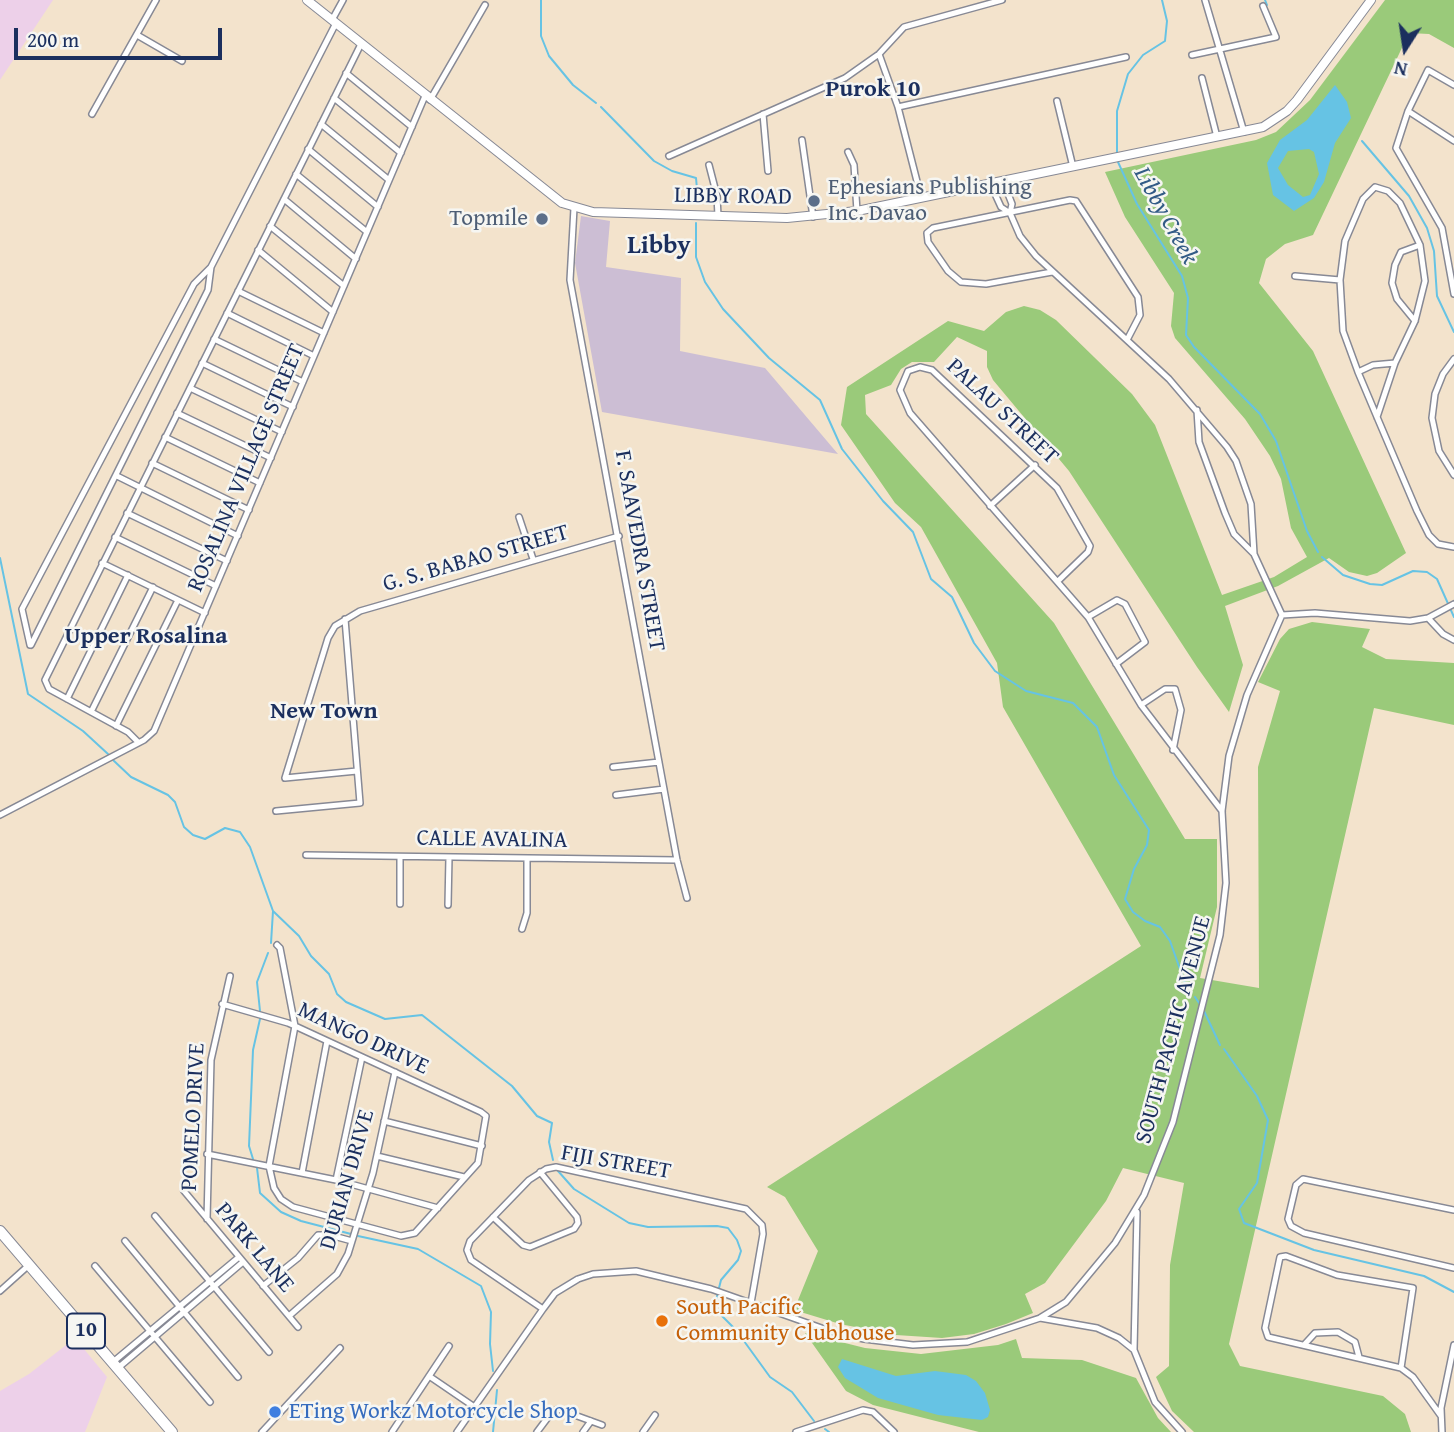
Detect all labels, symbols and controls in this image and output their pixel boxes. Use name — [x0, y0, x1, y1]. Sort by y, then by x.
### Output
scale bar — [18, 14, 226, 58]
north arrow — [1370, 14, 1440, 84]
text: 200 m — [27, 24, 79, 55]
text: N — [1392, 55, 1410, 85]
district label: Purok 10 — [826, 76, 920, 104]
water label: Libby Creek — [1127, 162, 1203, 270]
place label: Ephesians Publishing Inc. Davao — [828, 174, 1032, 228]
street label: LIBBY ROAD — [674, 182, 792, 212]
marker: Ephesians Publishing Inc. Davao — [806, 193, 822, 209]
place label: Topmile — [449, 205, 528, 233]
marker: Topmile — [534, 211, 550, 227]
district label: Libby — [627, 230, 691, 262]
street label: ROSALINA VILLAGE STREET — [182, 340, 312, 596]
street label: PALAU STREET — [940, 353, 1064, 471]
street label: F. SAAVEDRA STREET — [608, 448, 670, 654]
street label: G. S. BABAO STREET — [380, 519, 572, 599]
district label: Upper Rosalina — [64, 623, 228, 651]
district label: New Town — [270, 698, 378, 726]
street label: CALLE AVALINA — [416, 825, 568, 855]
street label: SOUTH PACIFIC AVENUE — [1130, 913, 1218, 1147]
street label: MANGO DRIVE — [293, 997, 433, 1081]
street label: POMELO DRIVE — [176, 1042, 212, 1192]
street label: DURIAN DRIVE — [315, 1107, 381, 1253]
street label: FIJI STREET — [559, 1140, 673, 1186]
street label: PARK LANE — [208, 1197, 300, 1299]
place label: South Pacific Community Clubhouse — [676, 1294, 895, 1348]
marker: South Pacific Community Clubhouse — [654, 1313, 670, 1329]
road number: 10 — [67, 1314, 105, 1348]
place label: ETing Workz Motorcycle Shop — [289, 1398, 578, 1426]
marker: ETing Workz Motorcycle Shop — [267, 1404, 283, 1420]

